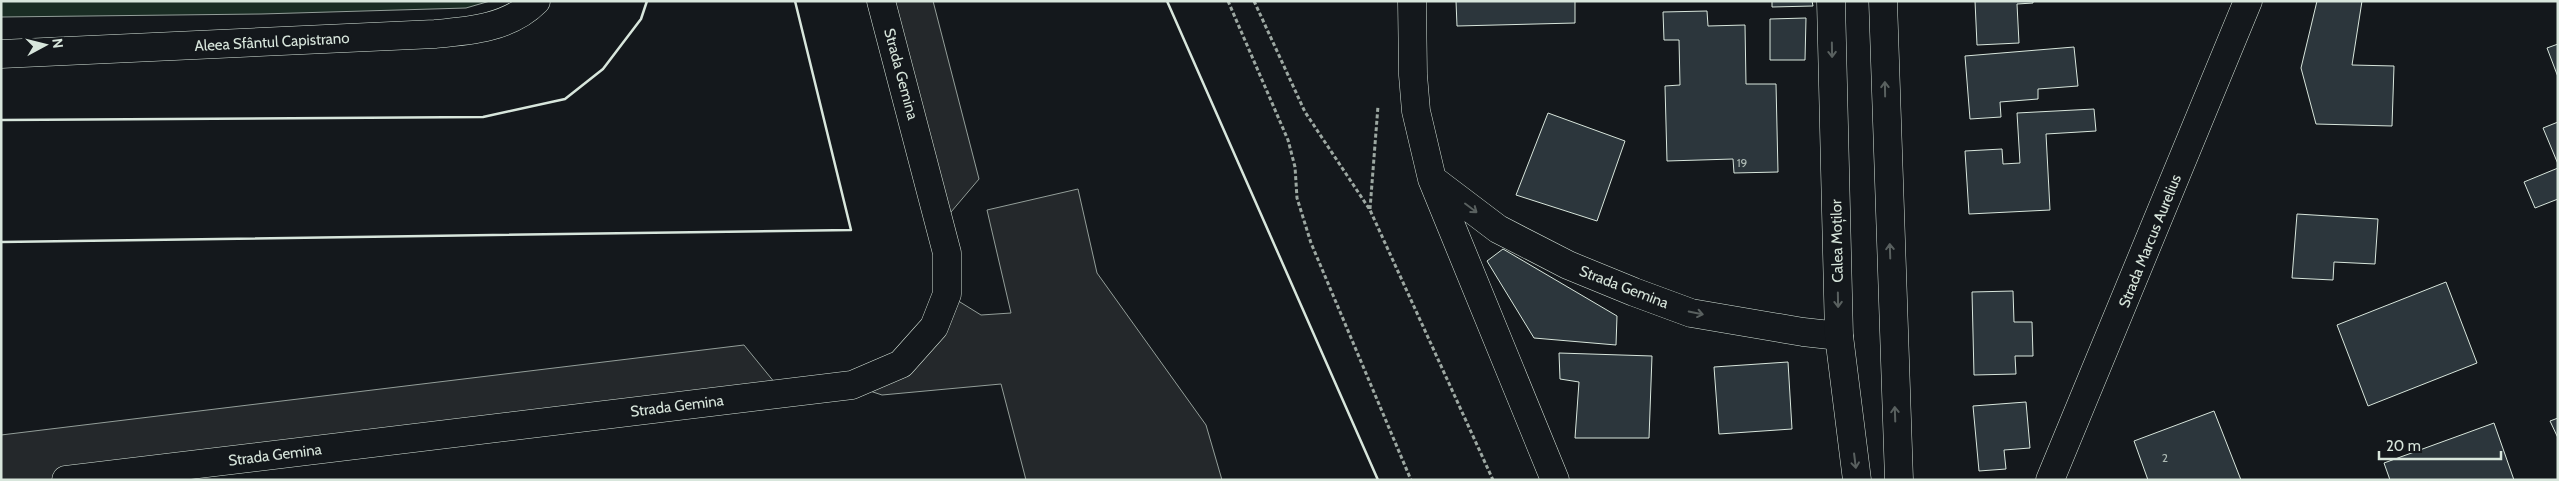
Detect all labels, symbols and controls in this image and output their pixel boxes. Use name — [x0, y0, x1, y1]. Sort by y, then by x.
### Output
north arrow — [20, 20, 70, 70]
street label: Strada Gemina — [880, 26, 922, 122]
street label: Aleea Sfântul Capistrano — [194, 29, 350, 55]
text: N — [48, 37, 67, 49]
one-way arrow — [1827, 42, 1837, 58]
one-way arrow — [1881, 81, 1890, 97]
house number: 19 — [1737, 155, 1748, 170]
street label: Strada Marcus Aurelius — [2115, 172, 2185, 310]
street label: Calea Moților — [1827, 199, 1848, 283]
one-way arrow — [1464, 203, 1477, 214]
one-way arrow — [1886, 243, 1895, 259]
street label: Strada Gemina — [1577, 262, 1672, 313]
one-way arrow — [1834, 292, 1843, 308]
one-way arrow — [1688, 309, 1704, 319]
street label: Strada Gemina — [629, 391, 726, 421]
one-way arrow — [1891, 406, 1900, 422]
scale bar — [2379, 428, 2502, 460]
text: 20 m — [2386, 437, 2421, 455]
street label: Strada Gemina — [227, 440, 324, 470]
house number: 2 — [2162, 450, 2168, 465]
one-way arrow — [1850, 453, 1860, 469]

